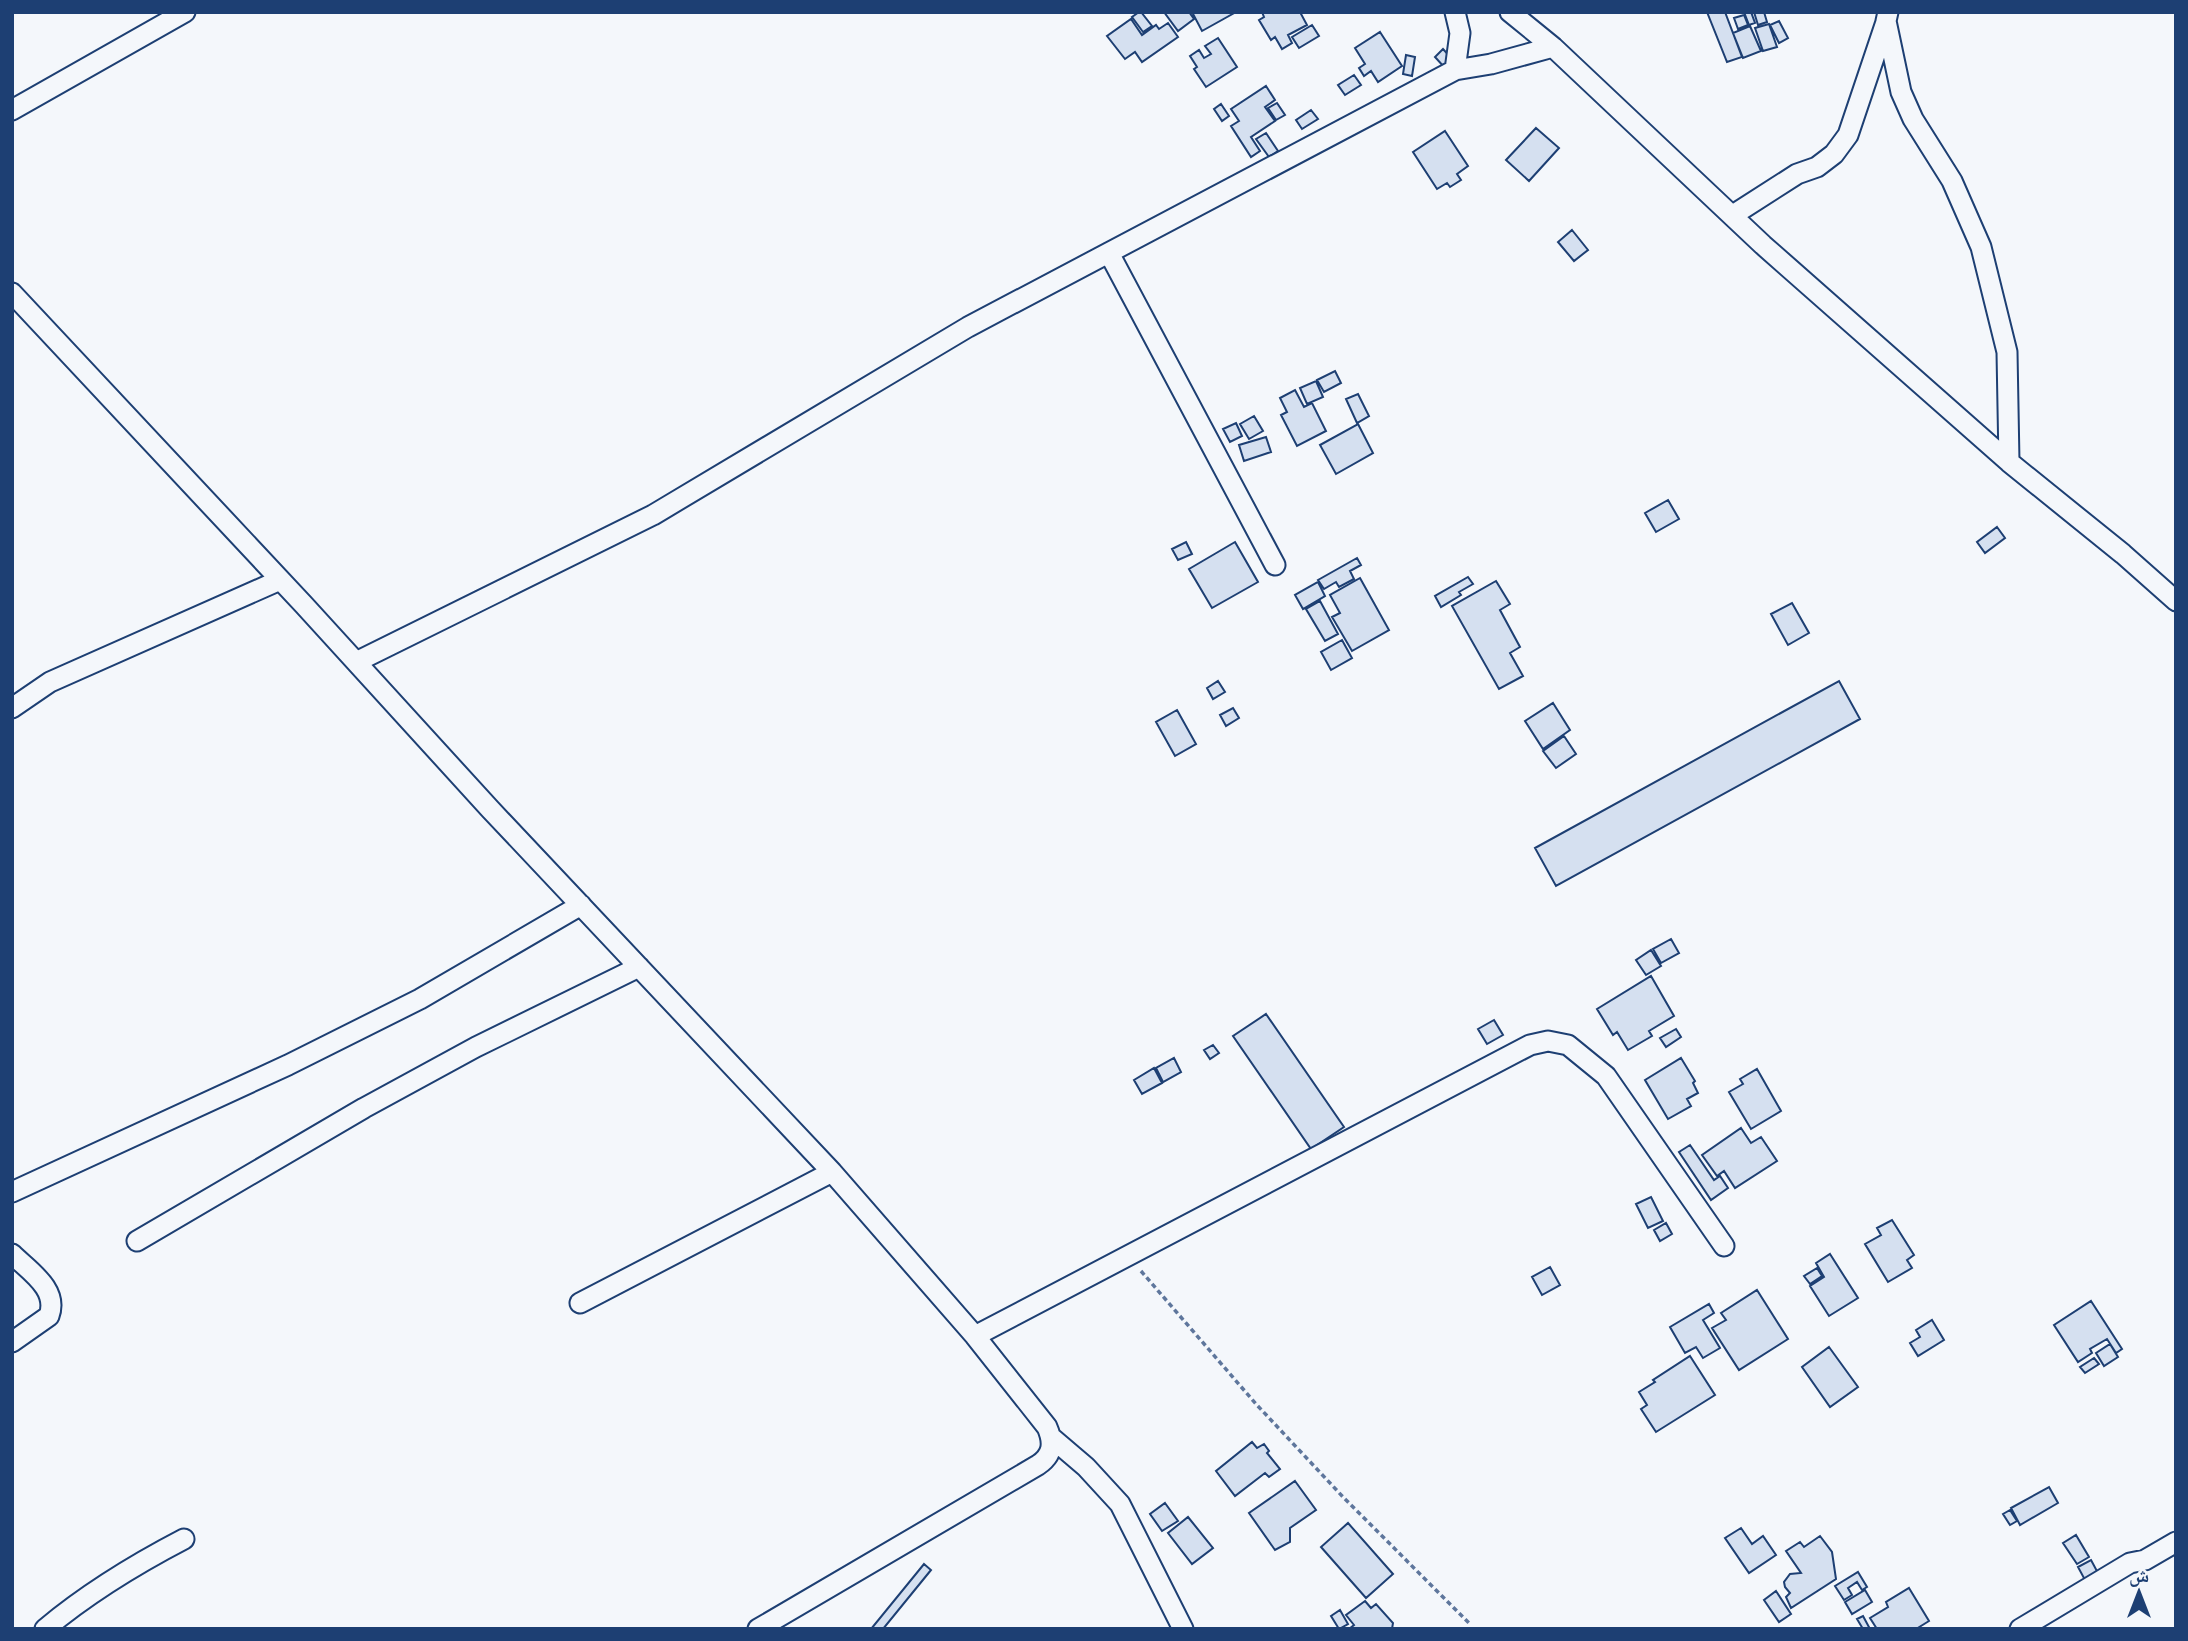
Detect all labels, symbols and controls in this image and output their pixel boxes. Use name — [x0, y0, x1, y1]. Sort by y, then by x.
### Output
north arrow — [2104, 1557, 2174, 1627]
text: ش — [2129, 1562, 2149, 1588]

